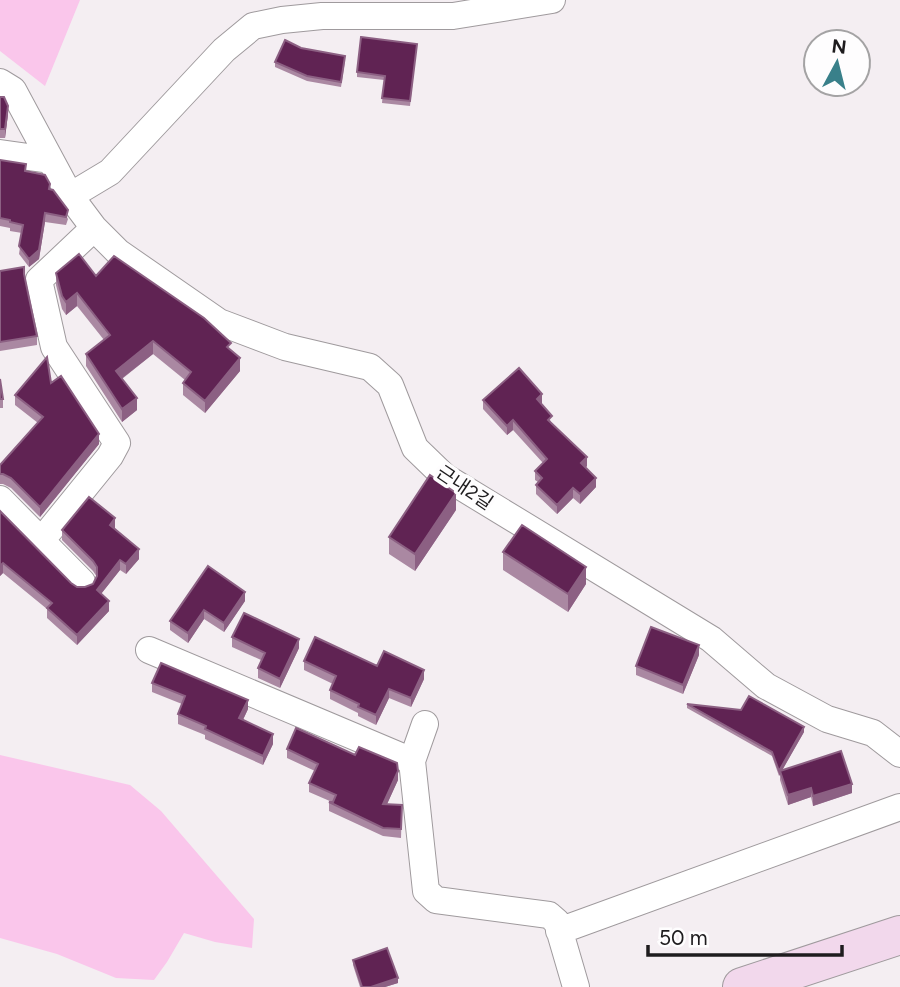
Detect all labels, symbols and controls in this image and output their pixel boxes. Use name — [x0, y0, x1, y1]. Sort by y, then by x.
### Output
north arrow — [802, 28, 872, 98]
text: N — [830, 34, 848, 59]
street label: 근내2길 — [432, 460, 497, 515]
scale bar — [648, 914, 842, 958]
text: 50 m — [659, 925, 708, 950]

